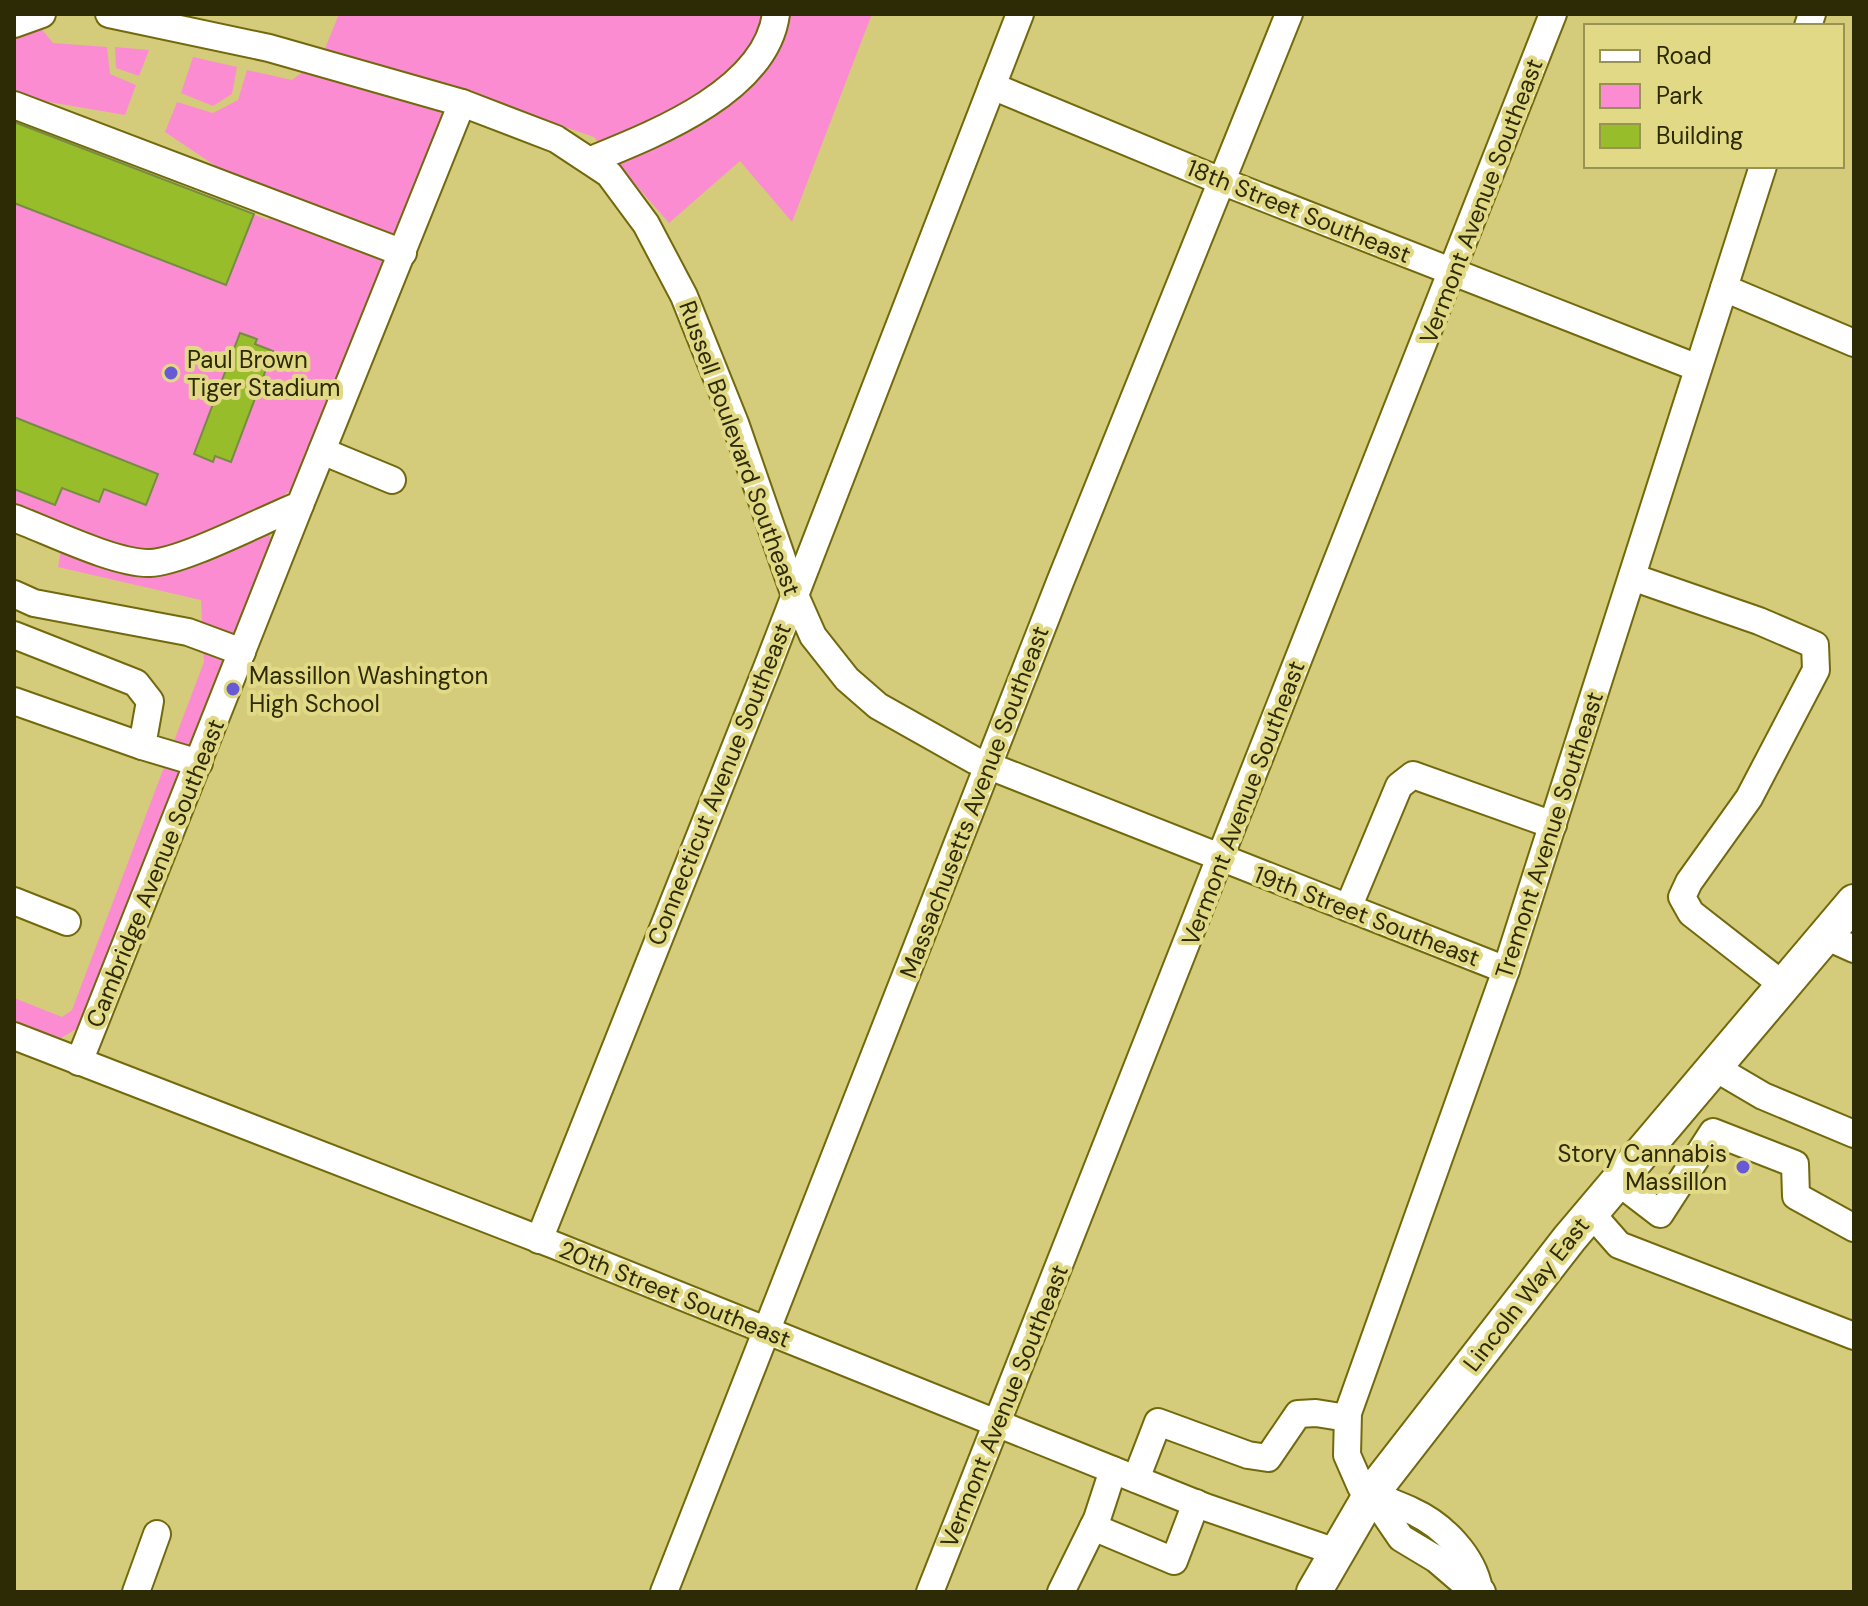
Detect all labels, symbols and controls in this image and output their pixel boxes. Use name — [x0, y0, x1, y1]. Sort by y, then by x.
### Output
legend — [1584, 24, 1844, 168]
text: Road — [1656, 40, 1712, 71]
street label: Vermont Avenue Southeast — [1412, 54, 1550, 348]
text: Park — [1656, 80, 1703, 111]
text: Building — [1656, 120, 1743, 151]
street label: 18th Street Southeast — [1182, 152, 1416, 270]
street label: Russell Boulevard Southeast — [672, 296, 808, 600]
place label: Paul Brown Tiger Stadium — [187, 344, 340, 403]
marker: Paul Brown Tiger Stadium — [162, 364, 180, 382]
street label: Connecticut Avenue Southeast — [640, 618, 798, 950]
street label: Massachusetts Avenue Southeast — [892, 621, 1056, 983]
street label: Vermont Avenue Southeast — [1174, 656, 1312, 950]
place label: Massillon Washington High School — [249, 660, 488, 719]
marker: Massillon Washington High School — [224, 680, 242, 698]
street label: Tremont Avenue Southeast — [1488, 688, 1610, 982]
street label: Cambridge Avenue Southeast — [79, 714, 231, 1032]
street label: 19th Street Southeast — [1250, 859, 1484, 973]
place label: Story Cannabis Massillon — [1557, 1138, 1727, 1197]
marker: Story Cannabis Massillon — [1734, 1158, 1752, 1176]
street label: Lincoln Way East — [1456, 1211, 1596, 1377]
street label: 20th Street Southeast — [555, 1233, 795, 1355]
street label: Vermont Avenue Southeast — [933, 1260, 1075, 1552]

